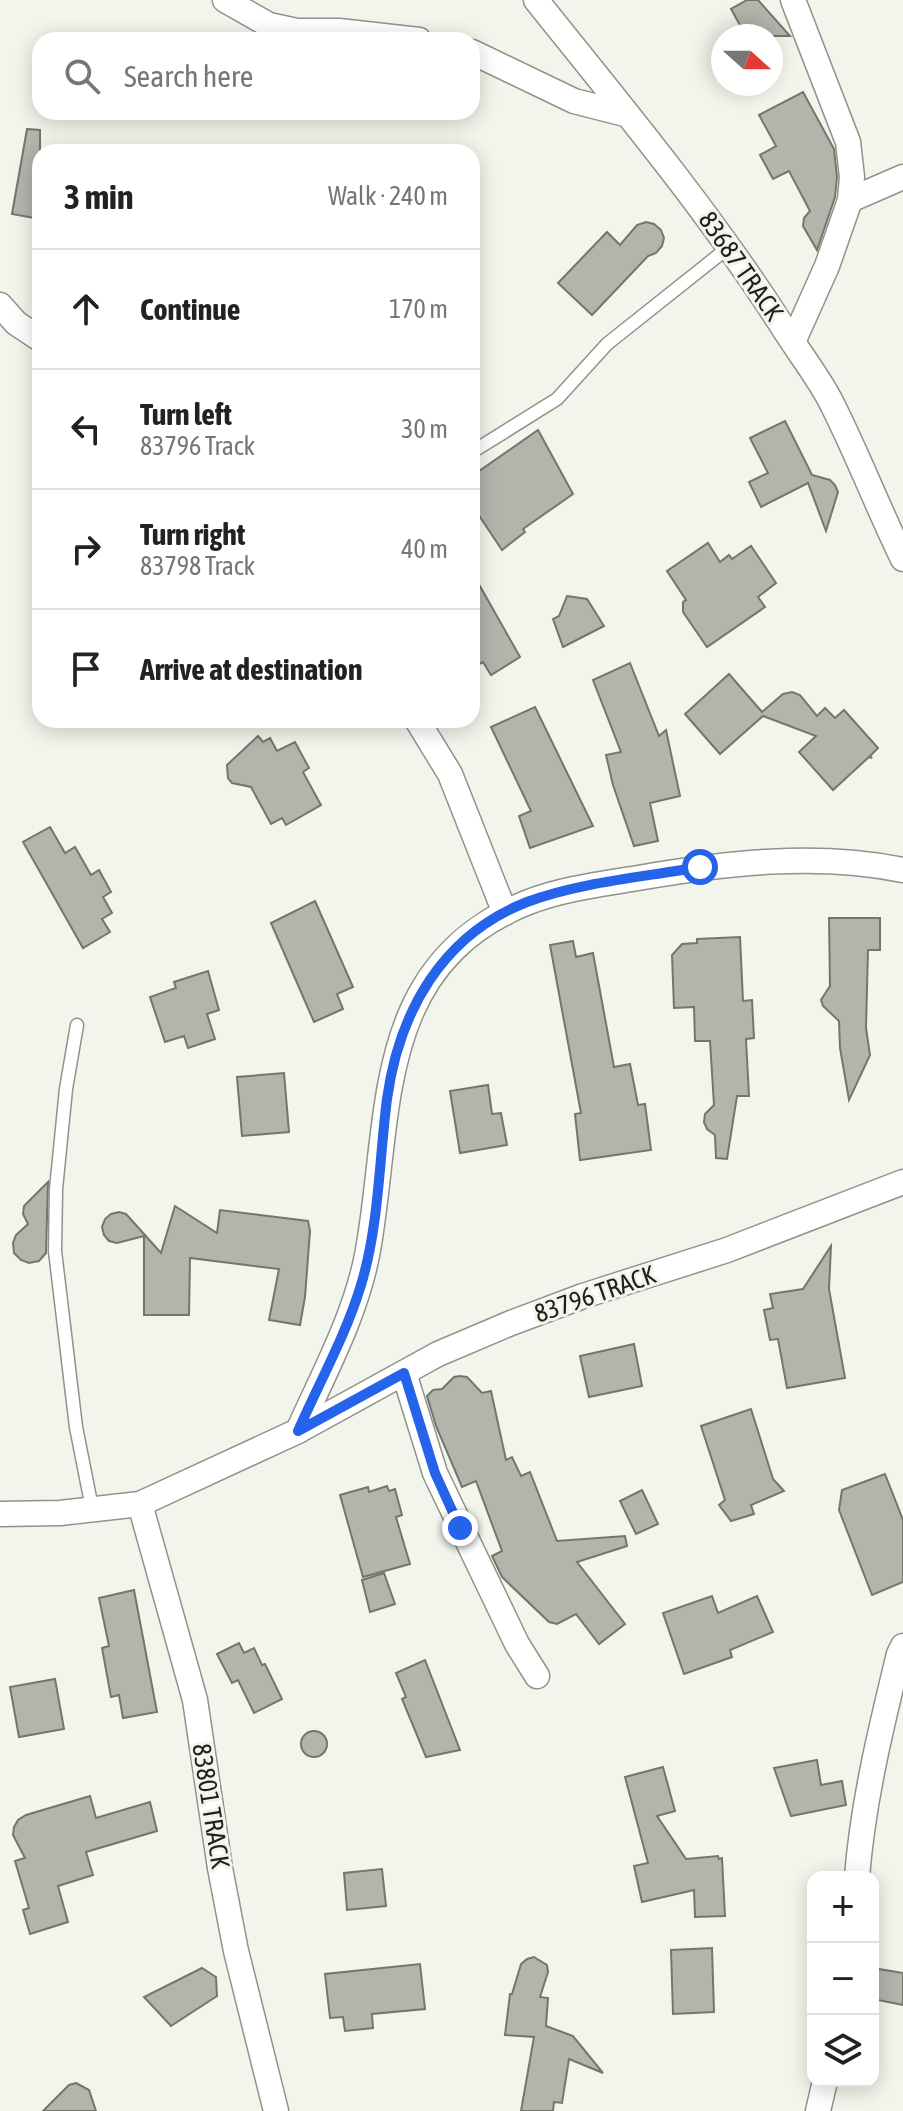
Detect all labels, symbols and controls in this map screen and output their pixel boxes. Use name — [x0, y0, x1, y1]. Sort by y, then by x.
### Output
north arrow — [711, 24, 783, 96]
search box — [32, 32, 480, 120]
icon: search — [60, 54, 104, 98]
text: Search here — [124, 59, 253, 93]
text: 3 min — [64, 177, 133, 216]
text: Walk · 240 m — [328, 181, 448, 211]
street label: 83687 TRACK — [693, 206, 790, 327]
icon: ahead — [64, 287, 108, 331]
text: Continue — [140, 292, 240, 326]
text: 170 m — [389, 294, 448, 324]
text: Turn left — [140, 397, 232, 431]
icon: left — [64, 407, 108, 451]
text: 30 m — [401, 414, 448, 444]
text: 83796 Track — [140, 431, 255, 461]
text: Turn right — [140, 517, 246, 551]
icon: right — [64, 527, 108, 571]
text: 40 m — [401, 534, 448, 564]
text: 83798 Track — [140, 551, 255, 581]
icon: arrive — [64, 647, 108, 691]
text: Arrive at destination — [140, 652, 362, 686]
route start — [682, 849, 718, 885]
street label: 83796 TRACK — [530, 1259, 660, 1329]
route end — [442, 1510, 478, 1546]
street label: 83801 TRACK — [186, 1741, 236, 1871]
map controls — [807, 1871, 879, 2087]
button: + — [807, 1871, 879, 1943]
button: − — [807, 1943, 879, 2015]
button: layers — [807, 2015, 879, 2087]

